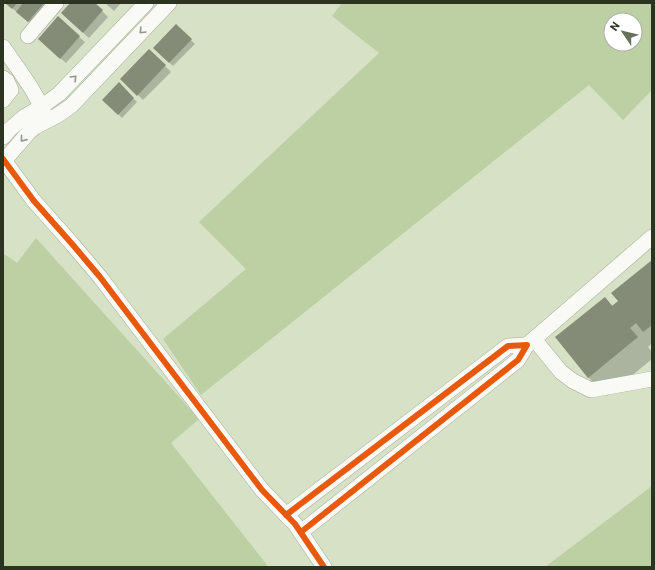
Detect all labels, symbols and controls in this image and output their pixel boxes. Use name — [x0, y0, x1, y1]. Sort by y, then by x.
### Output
north arrow — [603, 12, 643, 52]
text: N — [608, 19, 623, 33]
one-way arrow — [140, 26, 147, 34]
one-way arrow — [69, 75, 77, 83]
one-way arrow — [20, 134, 27, 142]

